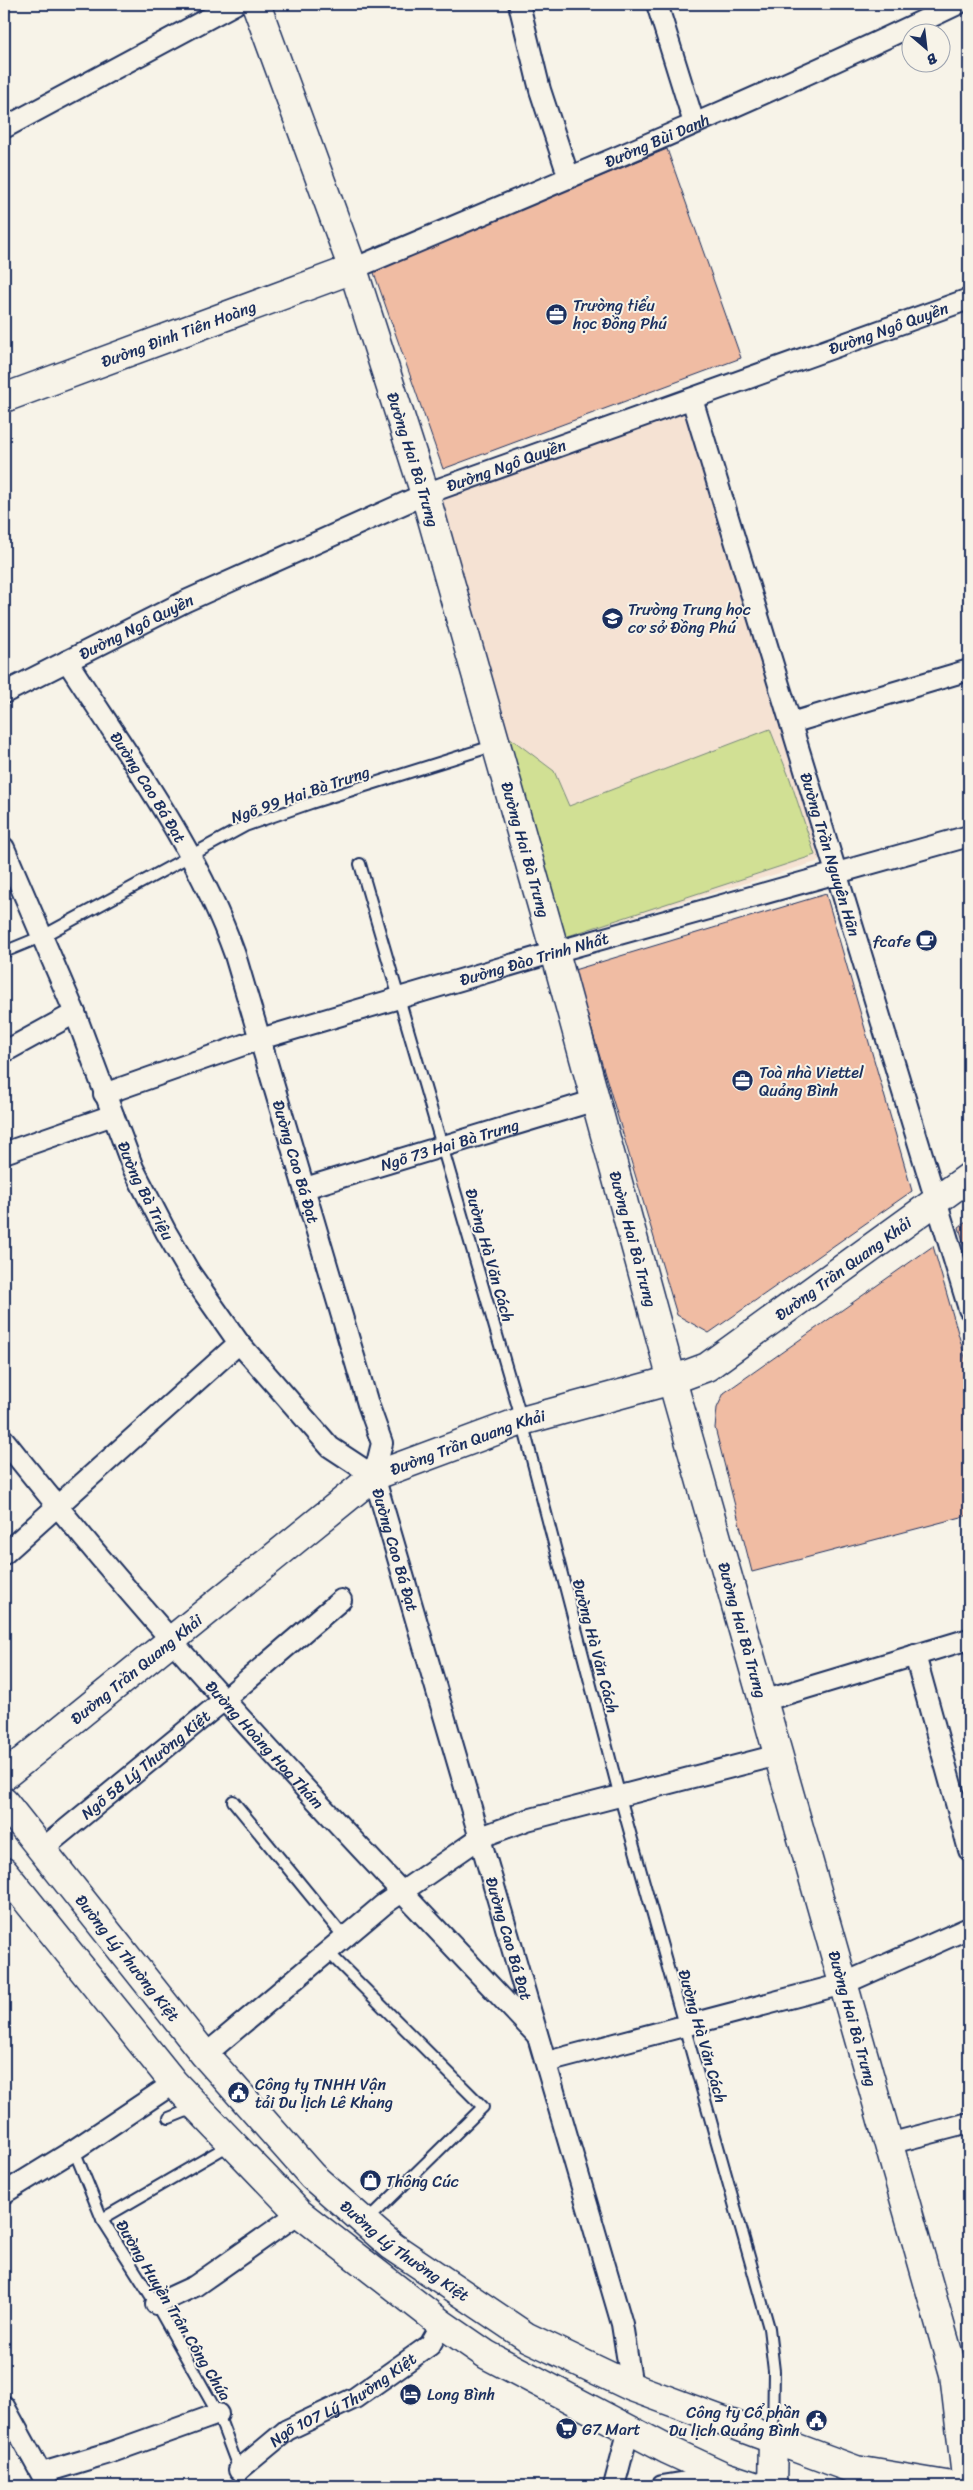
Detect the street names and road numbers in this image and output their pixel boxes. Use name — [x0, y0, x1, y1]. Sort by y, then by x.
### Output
street label: Đường Bùi Danh — [600, 105, 714, 176]
street label: Đường Đinh Tiên Hoàng — [97, 292, 260, 376]
street label: Đường Ngô Quyền — [825, 293, 953, 363]
street label: Đường Hai Bà Trưng — [378, 388, 448, 530]
street label: Đường Ngô Quyền — [442, 430, 571, 500]
street label: Đường Ngô Quyền — [74, 585, 199, 668]
street label: Đường Cao Bá Đạt — [102, 725, 194, 849]
street label: Ngõ 99 Hai Bà Trưng — [227, 757, 374, 832]
street label: Đường Trần Nguyên Hãn — [791, 769, 869, 941]
street label: Đường Hai Bà Trưng — [492, 778, 559, 921]
street label: Đường Đào Trinh Nhất — [456, 924, 612, 994]
street label: Đường Cao Bá Đạt — [264, 1097, 328, 1227]
street label: Ngõ 73 Hai Bà Trưng — [377, 1110, 523, 1179]
street label: Đường Bà Triệu — [109, 1137, 182, 1247]
street label: Đường Hai Bà Trưng — [601, 1168, 665, 1310]
street label: Đường Hà Văn Cách — [457, 1185, 522, 1325]
street label: Đường Trần Quang Khải — [768, 1209, 918, 1329]
street label: Đường Trần Quang Khải — [386, 1401, 549, 1484]
street label: Đường Cao Bá Đạt — [363, 1485, 427, 1615]
street label: Đường Hai Bà Trưng — [709, 1559, 775, 1701]
street label: Đường Hà Văn Cách — [564, 1576, 627, 1716]
street label: Đường Trần Quang Khải — [64, 1606, 210, 1732]
street label: Đường Hoàng Hoa Thám — [198, 1673, 331, 1816]
street label: Ngõ 58 Lý Thường Kiệt — [74, 1702, 217, 1827]
street label: Đường Cao Bá Đạt — [477, 1873, 541, 2004]
street label: Đường Lý Thường Kiệt — [67, 1888, 187, 2028]
street label: Đường Hai Bà Trưng — [820, 1947, 886, 2090]
street label: Đường Hà Văn Cách — [670, 1966, 735, 2106]
street label: Đường Lý Thường Kiệt — [333, 2193, 475, 2309]
street label: Đường Huyền Trân Công Chúa — [108, 2214, 239, 2407]
street label: Ngõ 107 Lý Thường Kiệt — [262, 2345, 423, 2455]

